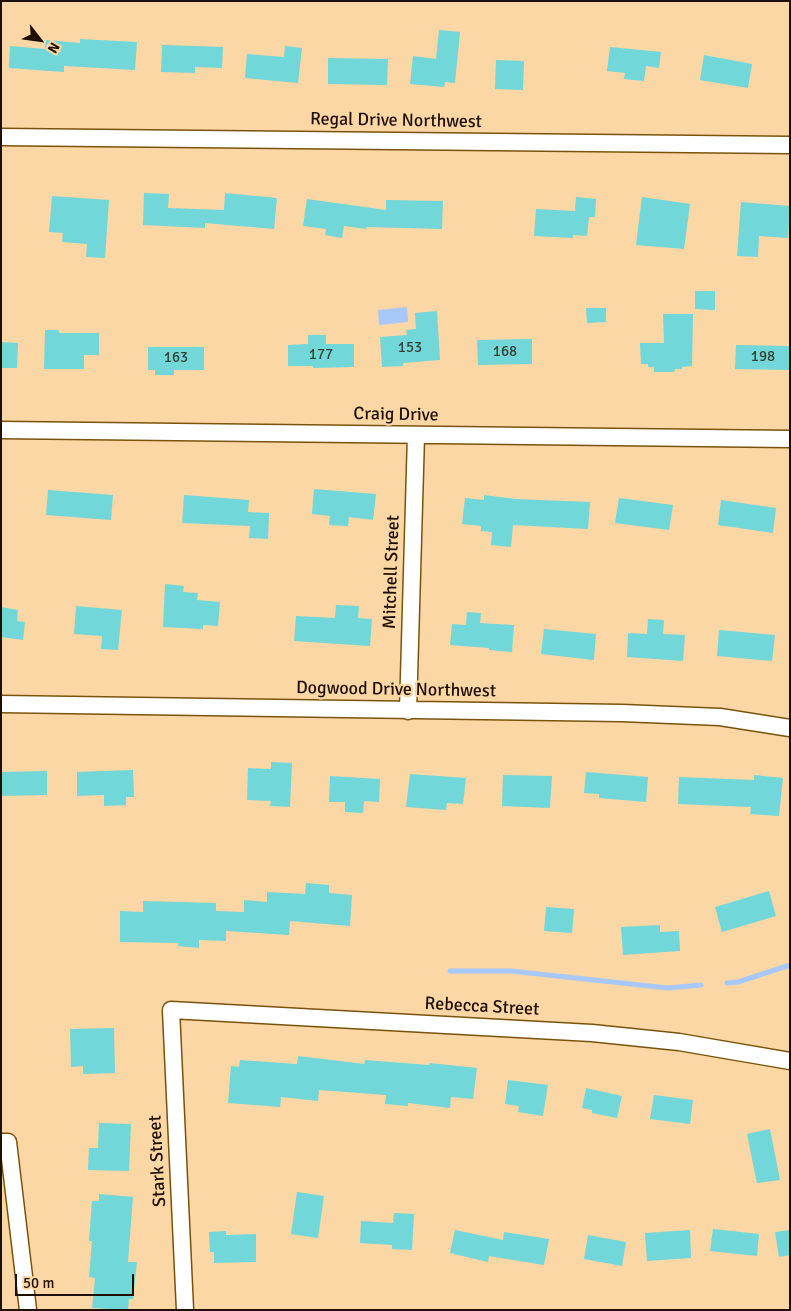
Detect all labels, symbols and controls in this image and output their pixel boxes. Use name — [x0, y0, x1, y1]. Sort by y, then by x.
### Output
north arrow — [15, 15, 65, 65]
text: N — [44, 39, 63, 56]
street label: Regal Drive Northwest — [310, 109, 482, 133]
house number: 153 — [398, 339, 422, 357]
house number: 168 — [493, 343, 517, 361]
house number: 177 — [309, 346, 333, 364]
house number: 198 — [751, 348, 775, 366]
house number: 163 — [164, 349, 188, 367]
street label: Craig Drive — [353, 403, 439, 427]
street label: Mitchell Street — [379, 515, 405, 629]
street label: Dogwood Drive Northwest — [296, 677, 496, 703]
street label: Rebecca Street — [424, 993, 540, 1021]
street label: Stark Street — [145, 1115, 171, 1207]
scale bar — [18, 1264, 136, 1296]
text: 50 m — [23, 1274, 54, 1292]

